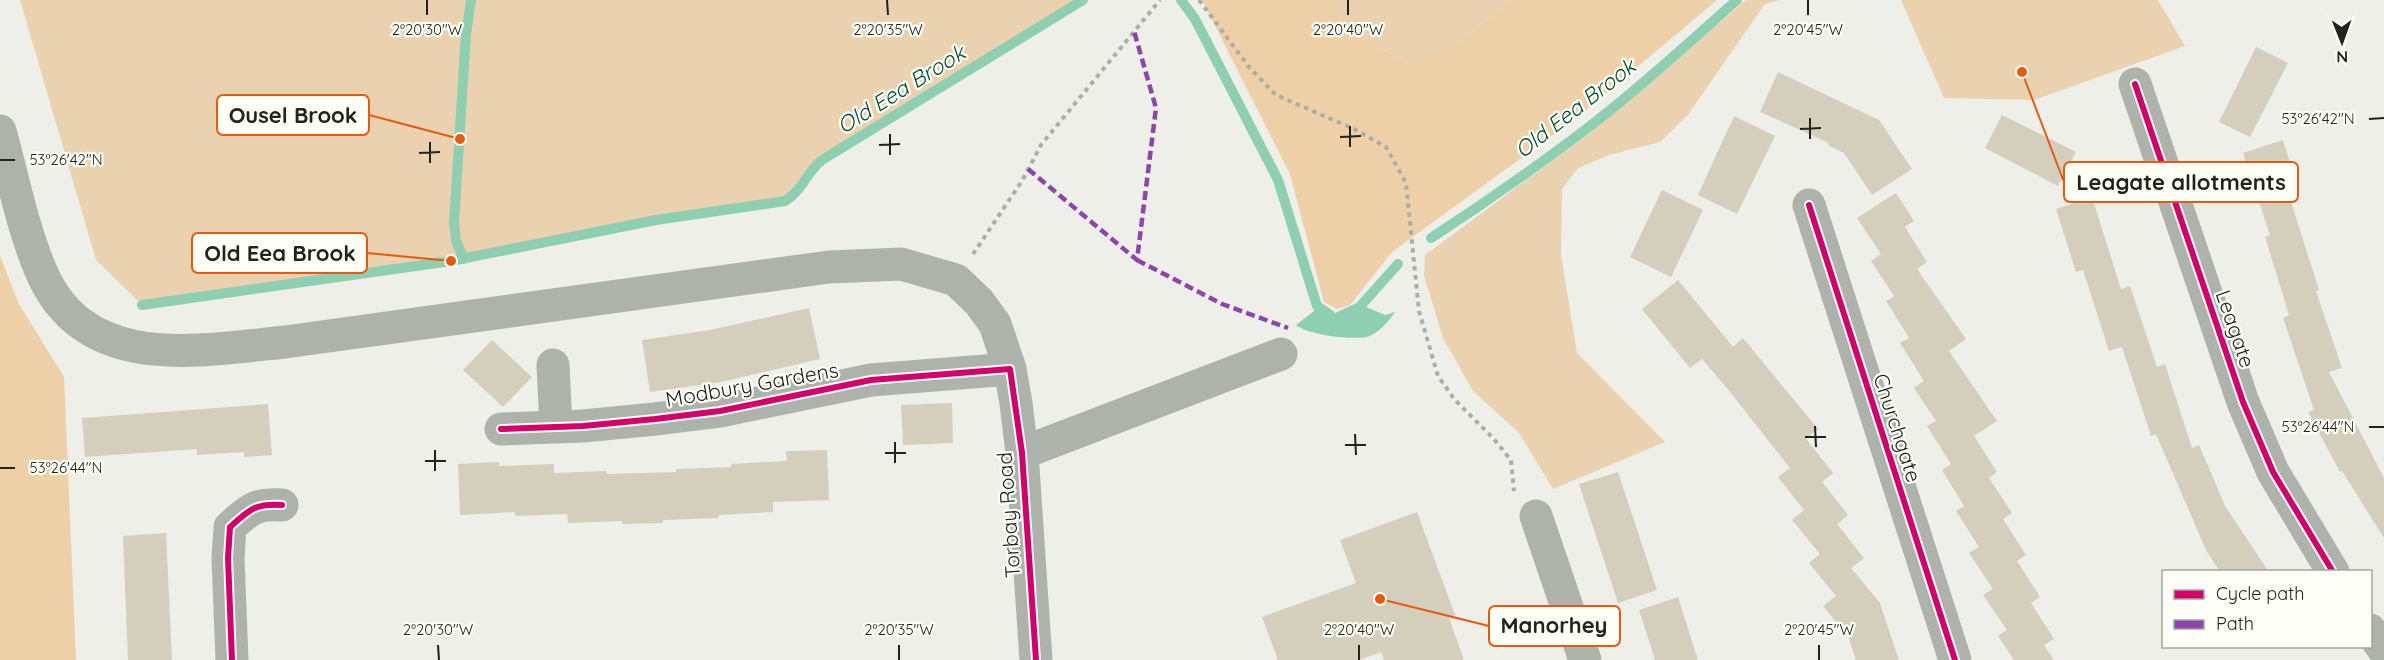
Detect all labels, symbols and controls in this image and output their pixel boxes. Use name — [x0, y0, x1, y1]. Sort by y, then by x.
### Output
north arrow — [2312, 12, 2372, 72]
text: 2°20'30"W — [392, 20, 463, 39]
text: 2°20'35"W — [853, 20, 923, 39]
text: 2°20'40"W — [1313, 20, 1384, 39]
text: 2°20'45"W — [1773, 20, 1843, 39]
water label: Old Eea Brook — [832, 37, 972, 140]
text: N — [2336, 47, 2348, 67]
water label: Old Eea Brook — [1509, 51, 1643, 164]
callout: Ousel Brook — [217, 95, 369, 135]
text: Ousel Brook — [229, 101, 357, 129]
text: 53°26'42"N — [2281, 109, 2355, 128]
text: 53°26'42"N — [29, 150, 103, 169]
callout: Leagate allotments — [2064, 162, 2298, 202]
text: Leagate allotments — [2076, 168, 2286, 196]
callout: Old Eea Brook — [192, 233, 367, 273]
text: Old Eea Brook — [204, 239, 356, 267]
street label: Leagate — [2211, 286, 2261, 371]
street label: Modbury Gardens — [663, 356, 840, 412]
street label: Churchgate — [1868, 370, 1928, 485]
text: 53°26'44"N — [2282, 417, 2354, 436]
street label: Torbay Road — [991, 451, 1025, 579]
text: 53°26'44"N — [30, 458, 102, 477]
legend — [2162, 570, 2372, 648]
text: Cycle path — [2216, 582, 2304, 605]
callout: Manorhey — [1489, 606, 1620, 646]
text: Manorhey — [1501, 611, 1607, 639]
text: Path — [2216, 612, 2254, 635]
text: 2°20'30"W — [403, 620, 474, 639]
text: 2°20'35"W — [864, 620, 934, 639]
text: 2°20'40"W — [1324, 620, 1395, 639]
text: 2°20'45"W — [1784, 620, 1854, 639]

